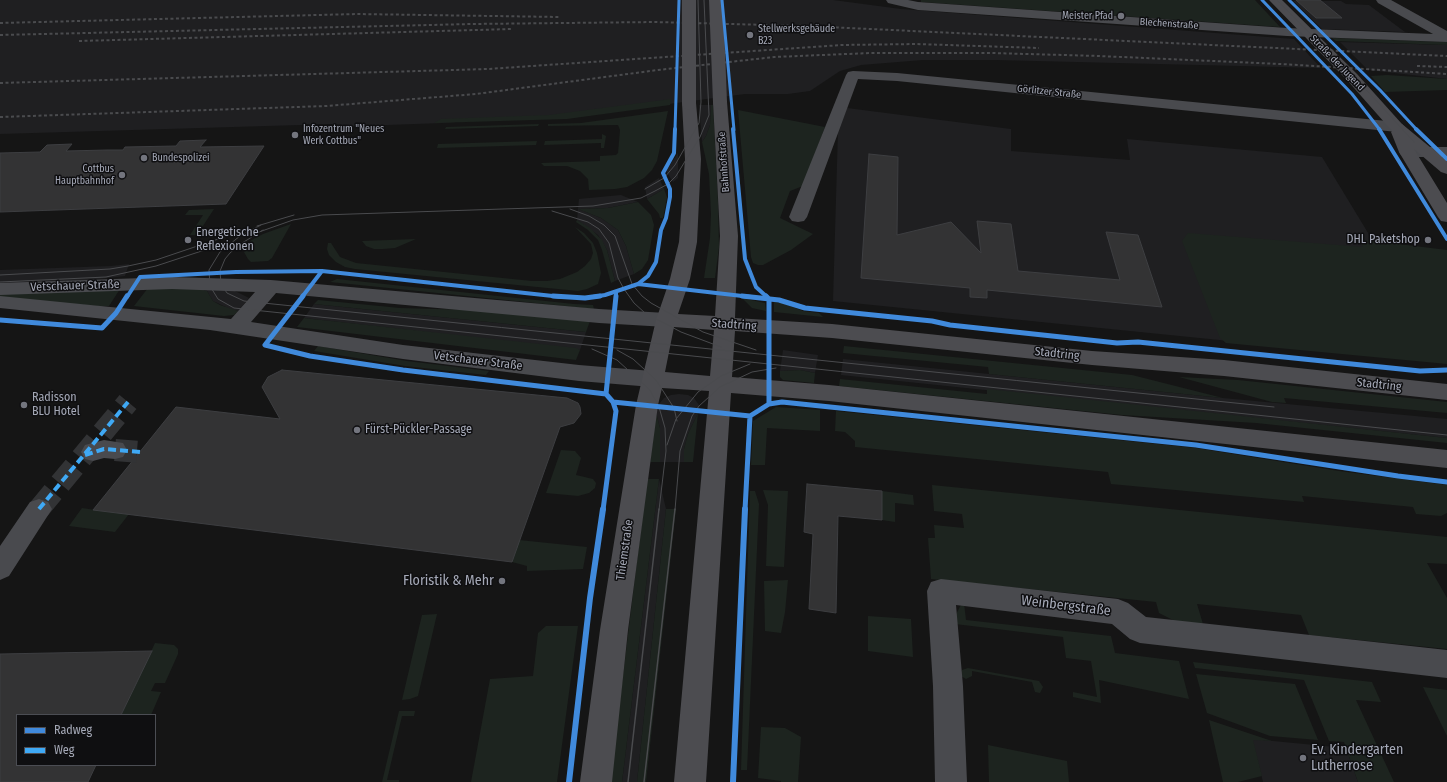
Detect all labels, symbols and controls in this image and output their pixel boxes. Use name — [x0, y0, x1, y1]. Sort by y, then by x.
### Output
place label: Meister Pfad — [1062, 10, 1113, 22]
marker: Meister Pfad — [1116, 11, 1126, 21]
street label: Blechenstraße — [1139, 16, 1199, 32]
place label: Stellwerksgebäude B23 — [758, 23, 835, 46]
marker: Stellwerksgebäude B23 — [745, 30, 755, 40]
street label: Straße der Jugend — [1307, 33, 1367, 93]
street label: Görlitzer Straße — [1016, 83, 1082, 101]
place label: Infozentrum "Neues Werk Cottbus" — [303, 123, 384, 146]
marker: Infozentrum "Neues Werk Cottbus" — [290, 130, 300, 140]
street label: Bahnhofstraße — [716, 131, 732, 193]
place label: Bundespolizei — [152, 152, 210, 164]
marker: Bundespolizei — [139, 153, 149, 163]
place label: Cottbus Hauptbahnhof — [55, 163, 114, 186]
marker: Cottbus Hauptbahnhof — [117, 170, 127, 180]
place label: Energetische Reflexionen — [196, 226, 259, 254]
place label: DHL Paketshop — [1347, 233, 1420, 247]
marker: Energetische Reflexionen — [183, 235, 193, 245]
marker: DHL Paketshop — [1423, 235, 1433, 245]
street label: Vetschauer Straße — [30, 277, 120, 295]
street label: Stadtring — [711, 316, 757, 334]
street label: Stadtring — [1034, 344, 1080, 364]
street label: Vetschauer Straße — [433, 348, 523, 374]
street label: Stadtring — [1356, 375, 1402, 395]
place label: Radisson BLU Hotel — [32, 391, 80, 419]
marker: Radisson BLU Hotel — [19, 400, 29, 410]
place label: Fürst-Pückler-Passage — [365, 423, 472, 437]
marker: Fürst-Pückler-Passage — [352, 425, 362, 435]
street label: Thiemstraße — [614, 519, 636, 581]
place label: Floristik & Mehr — [403, 573, 494, 589]
marker: Floristik & Mehr — [497, 576, 507, 586]
street label: Weinbergstraße — [1020, 592, 1112, 620]
legend — [16, 714, 156, 766]
text: Radweg — [54, 723, 92, 737]
place label: Ev. Kindergarten Lutherrose — [1311, 742, 1403, 774]
text: Weg — [54, 743, 74, 757]
marker: Ev. Kindergarten Lutherrose — [1298, 753, 1308, 763]

